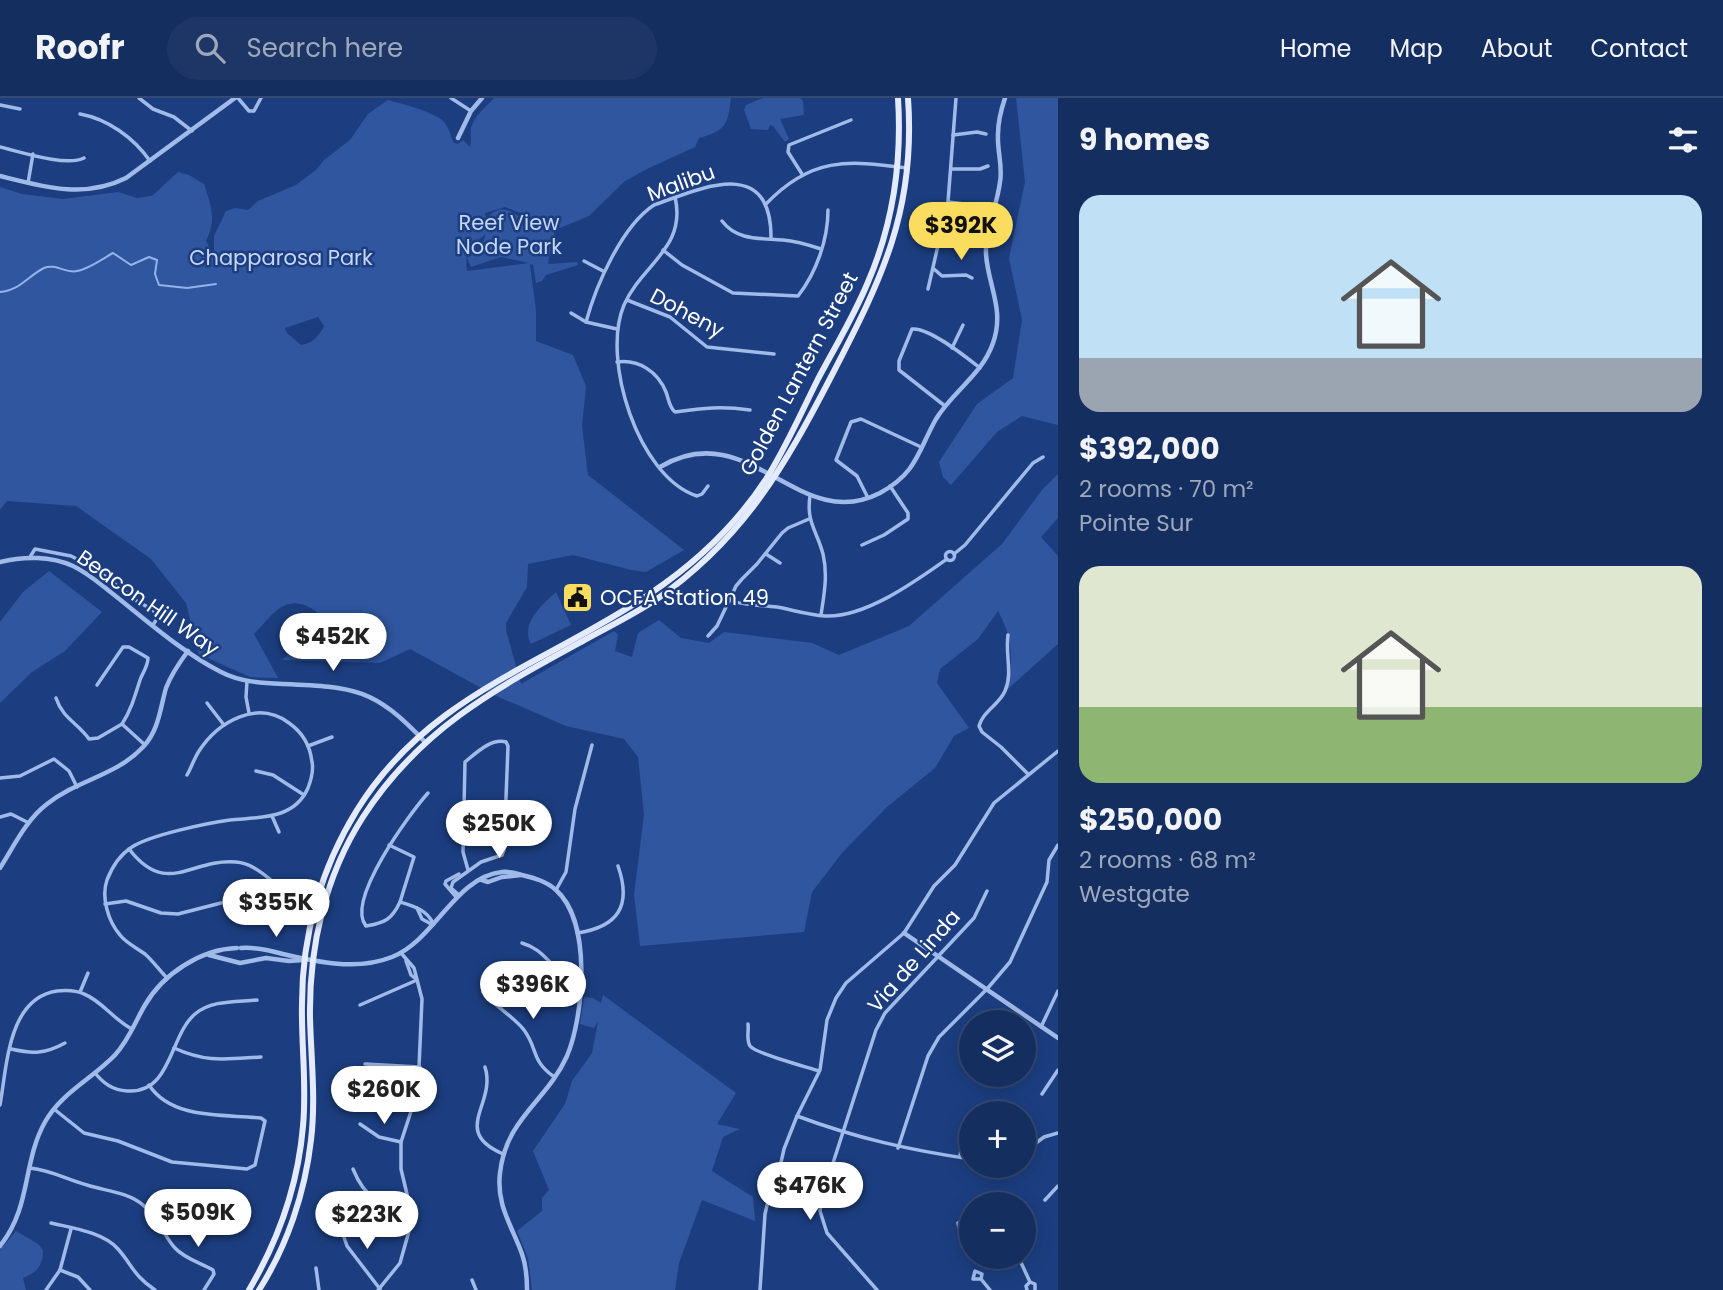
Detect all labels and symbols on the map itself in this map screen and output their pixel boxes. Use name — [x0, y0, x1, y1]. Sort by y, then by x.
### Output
street label: Malibu — [643, 157, 719, 208]
pin: $392K — [912, 202, 1010, 262]
park label: Reef View Node Park — [456, 208, 562, 261]
park label: Chapparosa Park — [189, 243, 373, 272]
street label: Golden Lantern Street — [732, 267, 865, 481]
street label: Doheny — [645, 281, 730, 344]
street label: Beacon Hill Way — [71, 543, 225, 663]
public building icon: OCFA Station 49 — [560, 581, 594, 615]
place label: OCFA Station 49 — [600, 583, 769, 612]
pin: $452K — [284, 614, 382, 673]
pin: $250K — [450, 800, 548, 860]
pin: $355K — [227, 880, 325, 939]
street label: Via de Linda — [861, 903, 967, 1019]
pin: $396K — [484, 962, 582, 1021]
pin: $260K — [335, 1066, 433, 1126]
pin: $476K — [761, 1162, 859, 1222]
pin: $509K — [149, 1190, 247, 1249]
pin: $223K — [318, 1192, 416, 1251]

